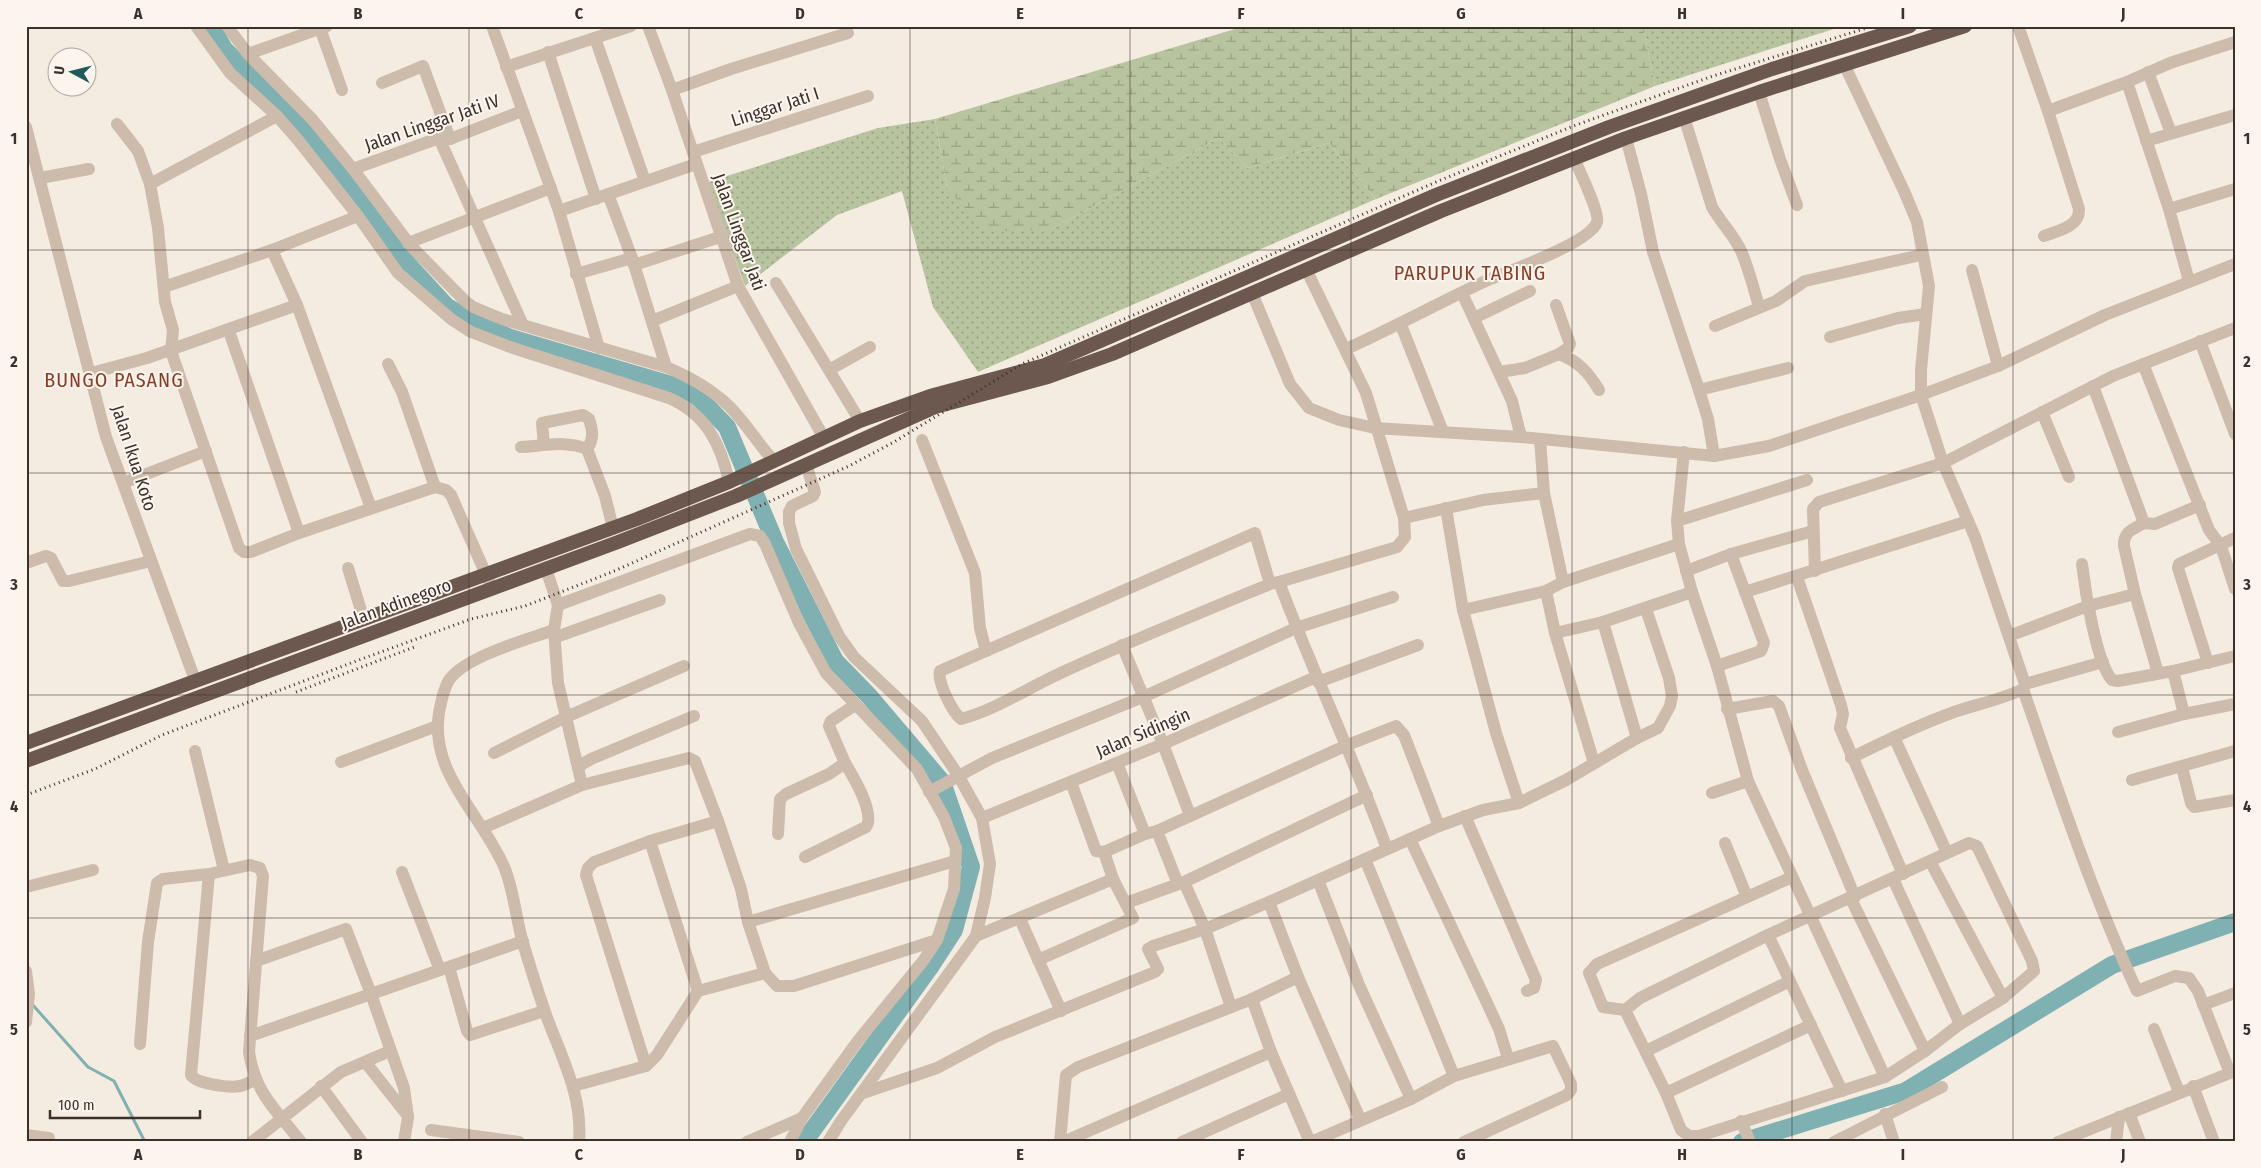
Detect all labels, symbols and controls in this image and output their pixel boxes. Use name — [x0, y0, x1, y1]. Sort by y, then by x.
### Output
text: A — [133, 4, 143, 23]
text: B — [354, 4, 363, 23]
text: C — [575, 4, 584, 23]
text: D — [795, 4, 805, 23]
text: E — [1016, 4, 1024, 23]
text: F — [1237, 4, 1245, 23]
text: G — [1456, 4, 1466, 23]
text: H — [1677, 4, 1687, 23]
text: I — [1901, 4, 1905, 23]
text: J — [2120, 4, 2125, 23]
north arrow — [48, 48, 98, 98]
text: U — [51, 65, 69, 76]
street label: Linggar Jati I — [728, 82, 822, 132]
street label: Jalan Linggar Jati IV — [362, 89, 503, 156]
text: 1 — [11, 129, 17, 148]
text: 1 — [2244, 129, 2250, 148]
street label: Jalan Linggar Jati — [708, 171, 770, 293]
district label: PARUPUK TABING — [1394, 261, 1546, 285]
text: 2 — [9, 352, 18, 371]
text: 2 — [2242, 352, 2251, 371]
district label: BUNGO PASANG — [44, 368, 184, 392]
street label: Jalan Ikua Koto — [107, 402, 161, 514]
street label: Jalan Adinegoro — [338, 574, 454, 634]
text: 3 — [9, 575, 18, 594]
text: 3 — [2242, 575, 2251, 594]
street label: Jalan Sidingin — [1093, 703, 1193, 763]
text: 4 — [10, 797, 18, 816]
text: 4 — [2243, 797, 2251, 816]
text: 5 — [10, 1020, 18, 1039]
text: 5 — [2243, 1020, 2251, 1039]
scale bar — [50, 1088, 200, 1120]
text: 100 m — [58, 1096, 95, 1114]
text: A — [133, 1145, 143, 1164]
text: B — [354, 1145, 363, 1164]
text: C — [575, 1145, 584, 1164]
text: D — [795, 1145, 805, 1164]
text: E — [1016, 1145, 1024, 1164]
text: F — [1237, 1145, 1245, 1164]
text: G — [1456, 1145, 1466, 1164]
text: H — [1677, 1145, 1687, 1164]
text: I — [1901, 1145, 1905, 1164]
text: J — [2120, 1145, 2125, 1164]

